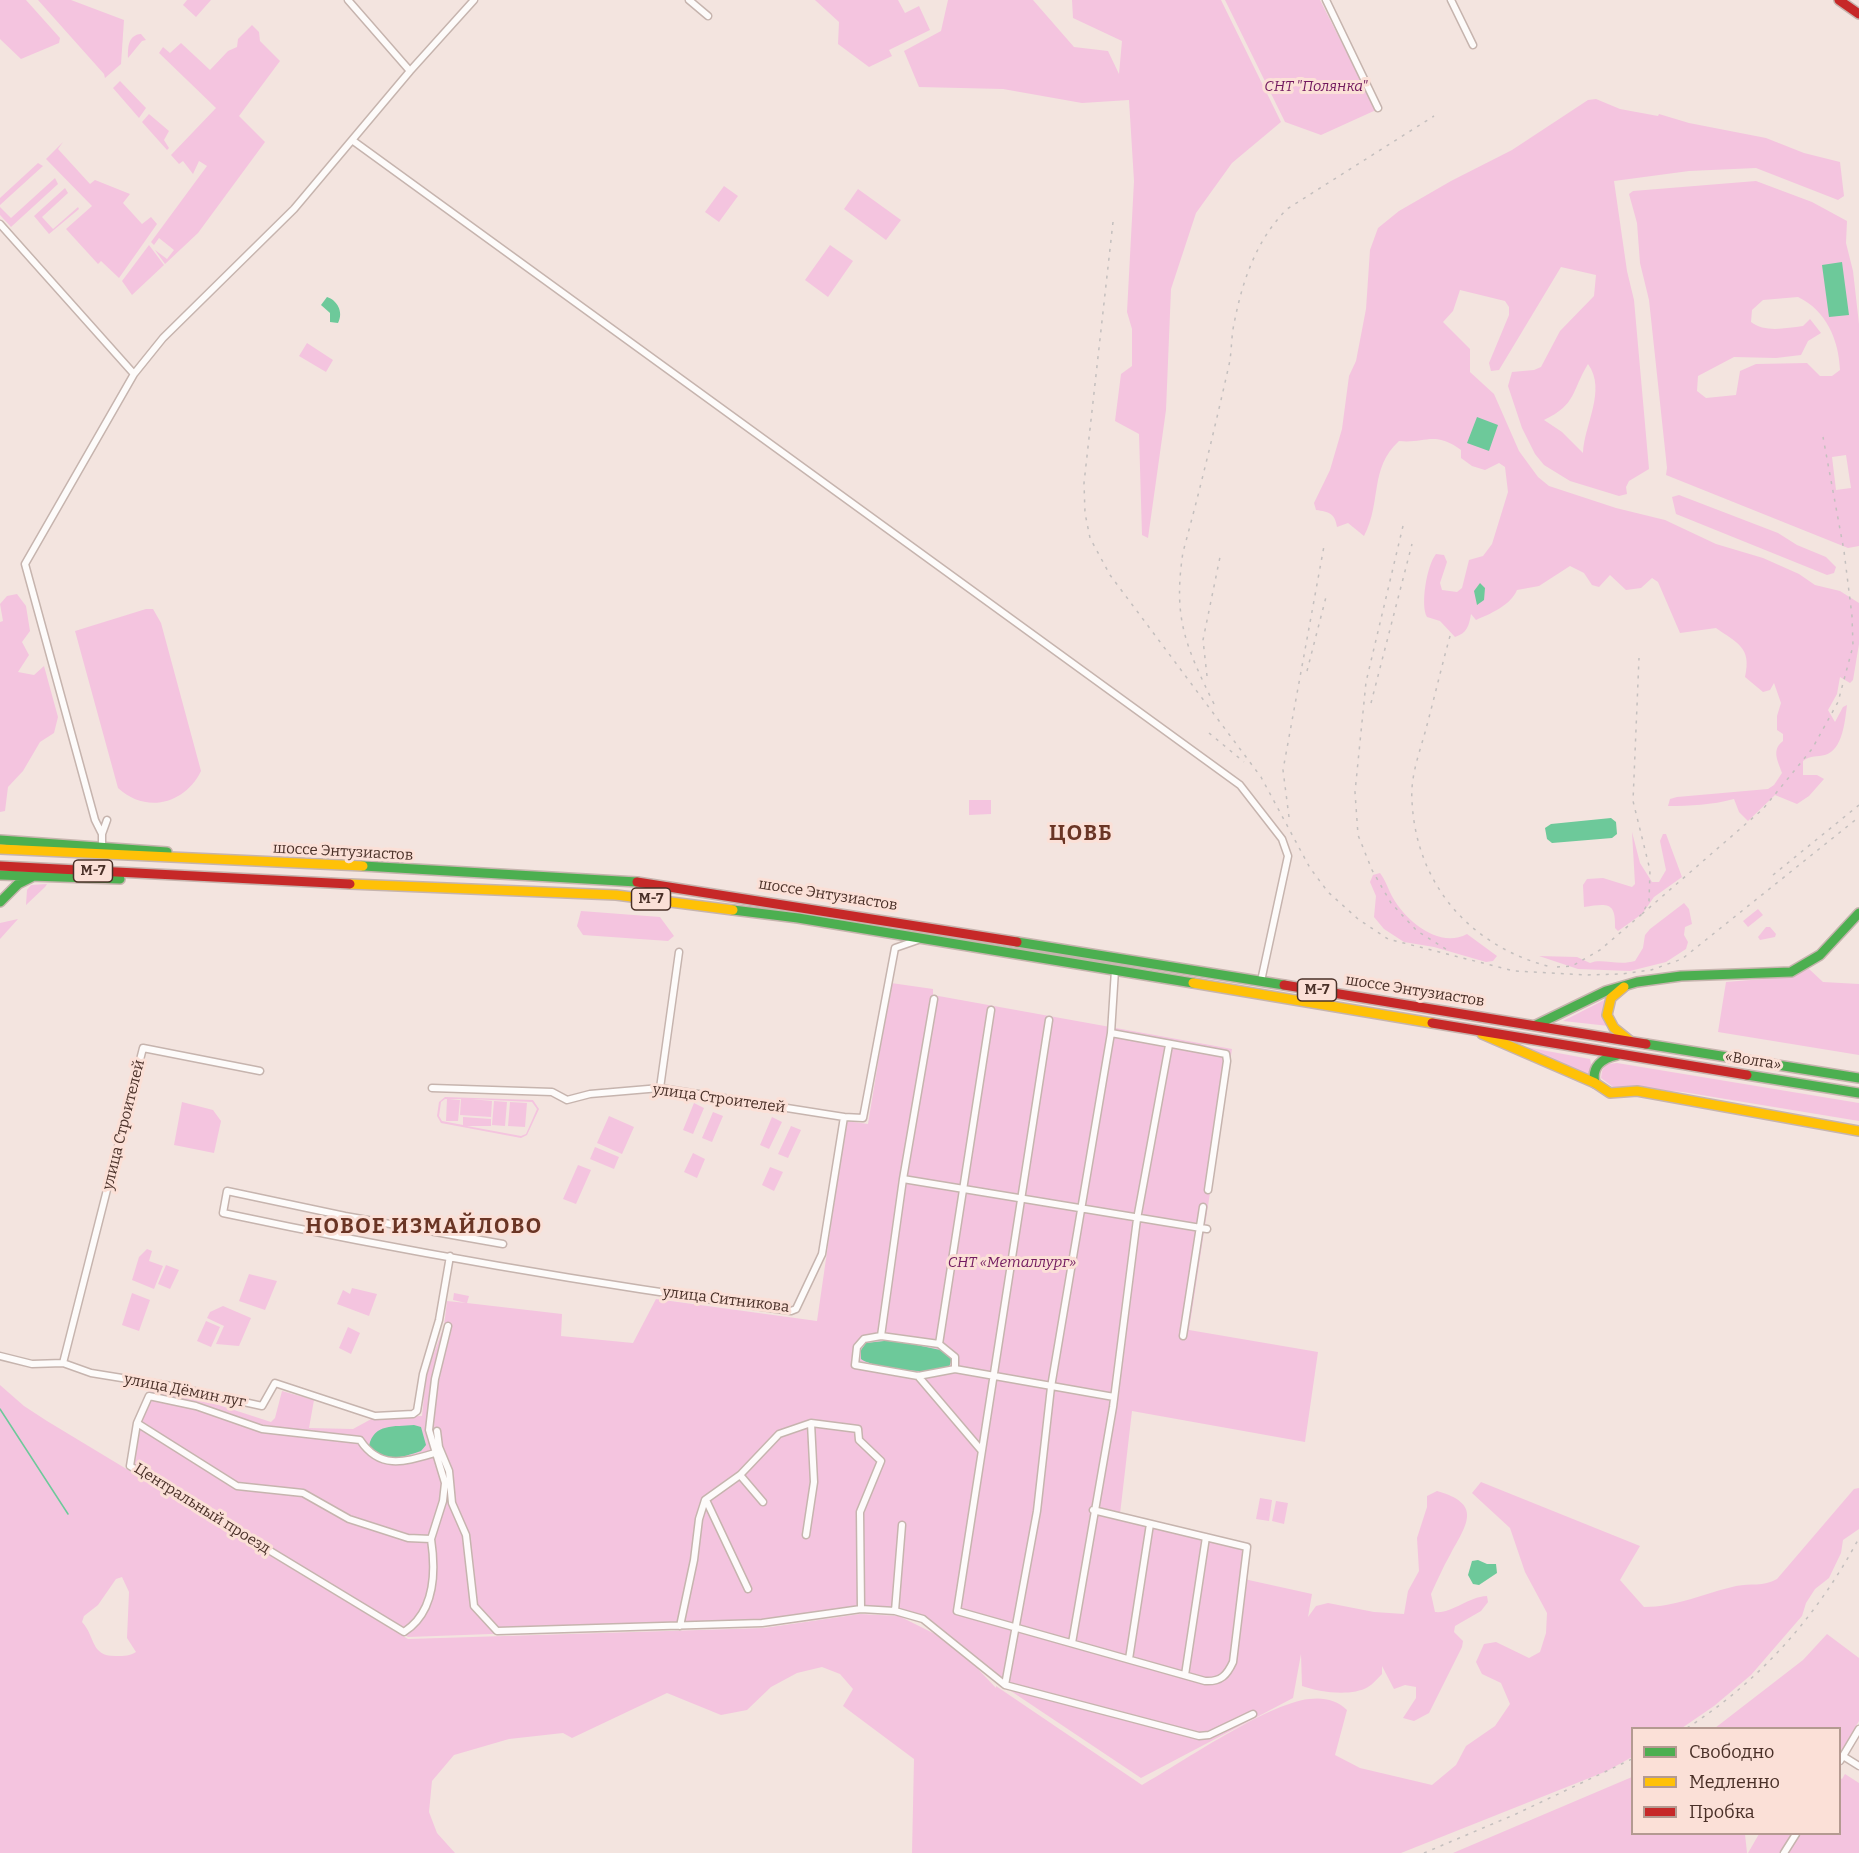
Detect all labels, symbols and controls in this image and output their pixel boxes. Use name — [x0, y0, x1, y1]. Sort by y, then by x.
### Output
park label: СНТ "Полянка" — [1264, 78, 1368, 96]
district label: ЦОВБ — [1049, 821, 1113, 847]
street label: шоссе Энтузиастов — [272, 839, 414, 865]
road number: М-7 — [74, 860, 112, 882]
street label: шоссе Энтузиастов — [757, 875, 899, 915]
road number: М-7 — [632, 888, 670, 910]
street label: шоссе Энтузиастов — [1344, 971, 1486, 1011]
road number: М-7 — [1298, 979, 1336, 1001]
street label: «Волга» — [1724, 1048, 1782, 1074]
street label: улица Строителей — [99, 1058, 149, 1192]
street label: улица Строителей — [652, 1081, 786, 1117]
district label: НОВОЕ ИЗМАЙЛОВО — [305, 1214, 543, 1240]
park label: СНТ «Металлург» — [948, 1254, 1076, 1272]
street label: улица Ситникова — [662, 1283, 790, 1317]
street label: улица Дёмин луг — [123, 1370, 247, 1412]
street label: Центральный проезд — [131, 1460, 273, 1558]
legend — [1631, 1727, 1841, 1835]
text: Свободно — [1689, 1741, 1774, 1763]
text: Медленно — [1689, 1771, 1780, 1793]
text: Пробка — [1689, 1801, 1755, 1823]

